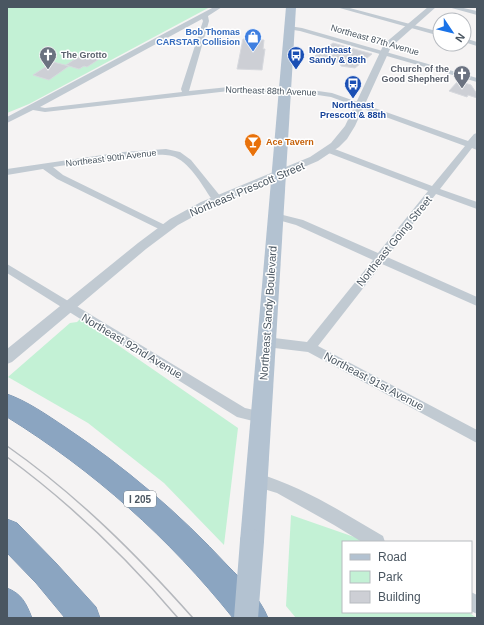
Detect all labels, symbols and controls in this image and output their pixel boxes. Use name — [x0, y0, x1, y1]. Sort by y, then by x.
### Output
north arrow — [432, 12, 472, 52]
street label: Northeast 87th Avenue — [330, 23, 420, 57]
place label: Bob Thomas CARSTAR Collision — [156, 27, 240, 47]
shop icon: Bob Thomas CARSTAR Collision — [243, 27, 263, 52]
text: N — [453, 31, 467, 44]
church icon: The Grotto — [38, 45, 58, 70]
bus stop icon: Northeast Sandy & 88th — [286, 45, 306, 70]
place label: Northeast Sandy & 88th — [309, 45, 366, 65]
place label: The Grotto — [61, 50, 107, 60]
place label: Church of the Good Shepherd — [382, 64, 449, 84]
church icon: Church of the Good Shepherd — [452, 64, 472, 89]
bus stop icon: Northeast Prescott & 88th — [343, 74, 363, 99]
street label: Northeast 88th Avenue — [225, 84, 317, 98]
place label: Northeast Prescott & 88th — [320, 100, 386, 120]
bar icon: Ace Tavern — [243, 132, 263, 157]
place label: Ace Tavern — [266, 137, 314, 147]
street label: Northeast 90th Avenue — [65, 147, 157, 169]
street label: Northeast Prescott Street — [188, 159, 306, 219]
street label: Northeast Going Street — [354, 194, 434, 288]
street label: Northeast Sandy Boulevard — [257, 245, 279, 381]
street label: Northeast 92nd Avenue — [80, 311, 184, 381]
street label: Northeast 91st Avenue — [322, 350, 426, 412]
road number: I 205 — [124, 491, 156, 507]
legend — [342, 541, 472, 613]
text: Road — [378, 550, 407, 564]
text: Park — [378, 570, 404, 584]
text: Building — [378, 590, 421, 604]

